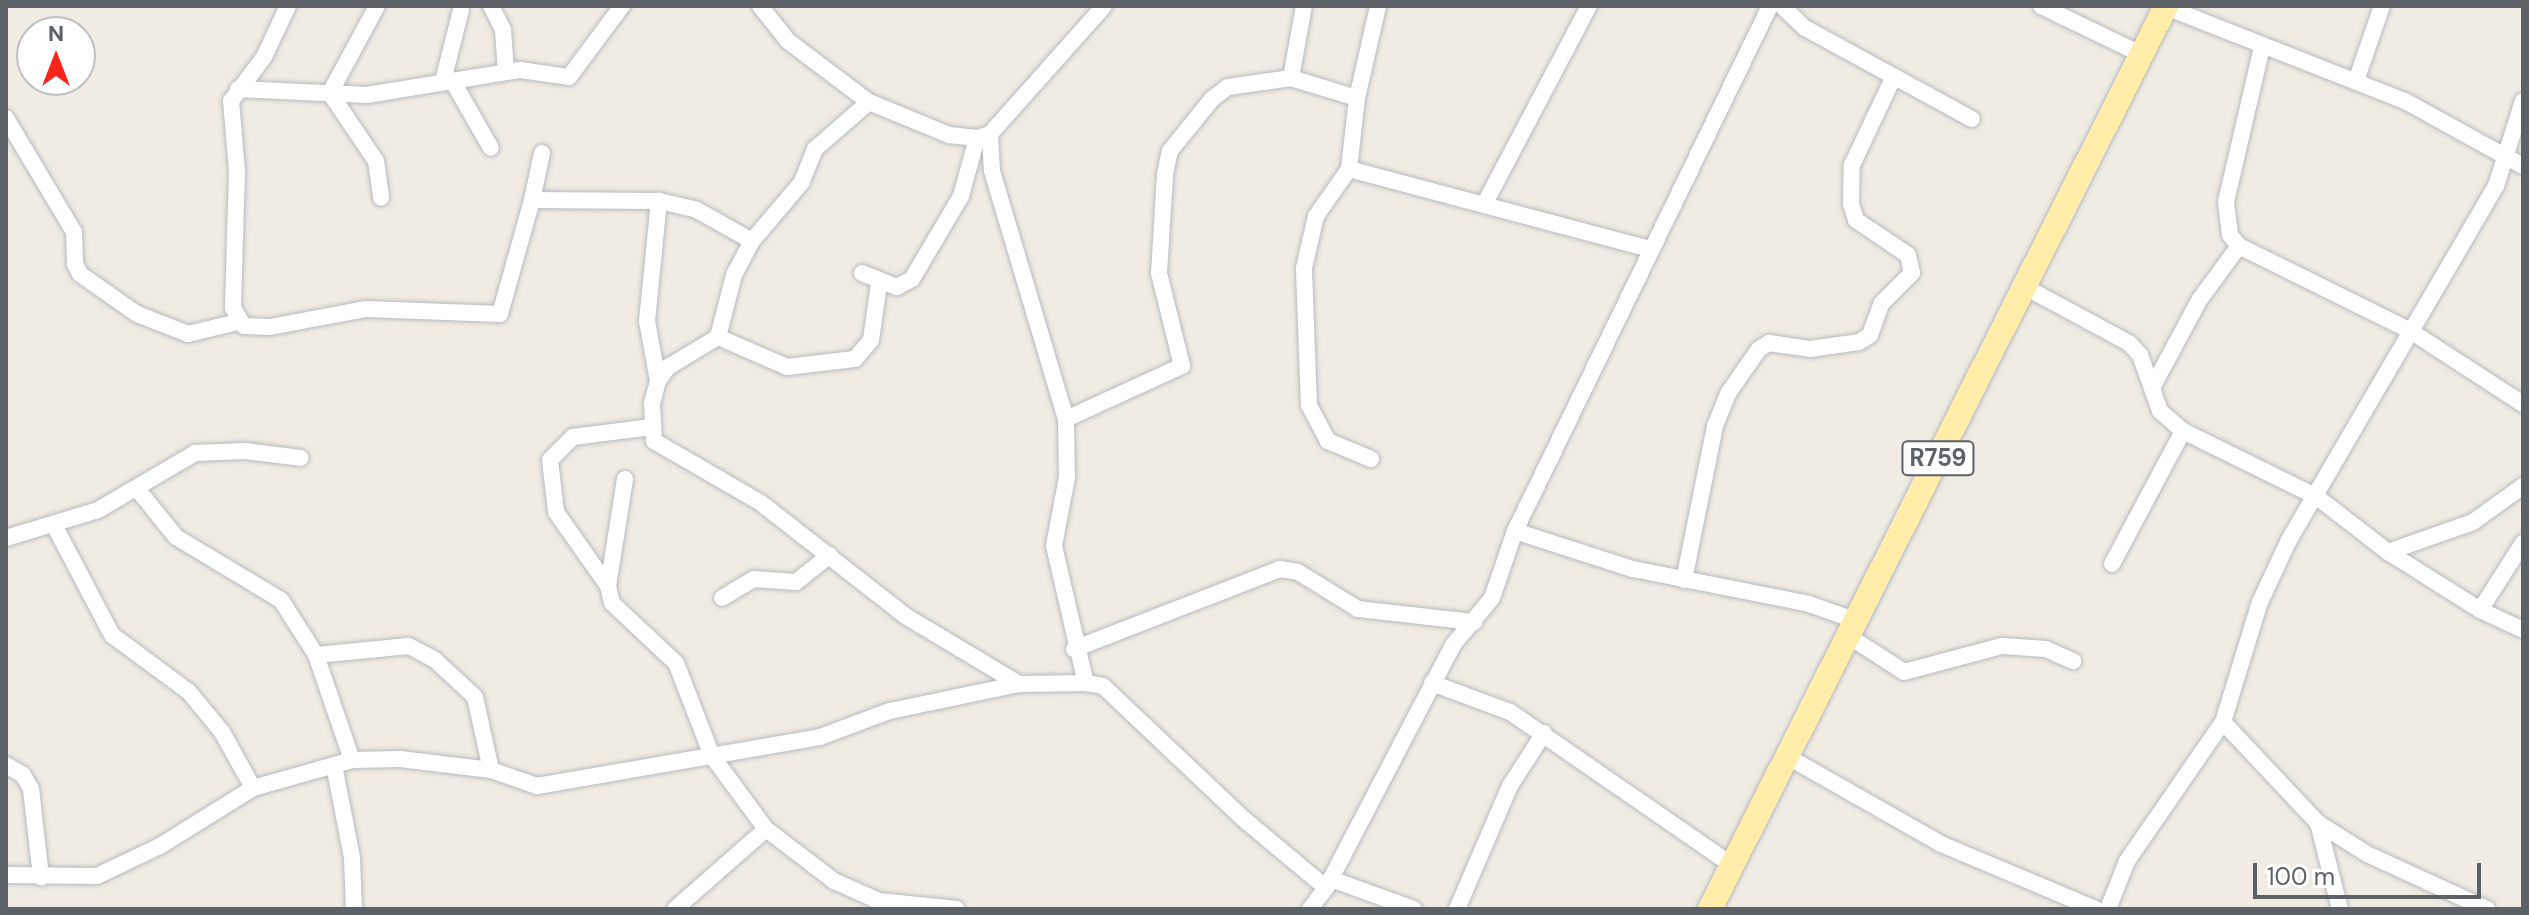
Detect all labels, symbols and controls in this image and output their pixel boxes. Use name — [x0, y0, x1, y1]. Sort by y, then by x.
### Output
north arrow — [16, 16, 96, 96]
text: N — [48, 19, 64, 48]
road number: R759 — [1900, 438, 1976, 478]
scale bar — [2257, 847, 2485, 897]
text: 100 m — [2267, 861, 2335, 892]

